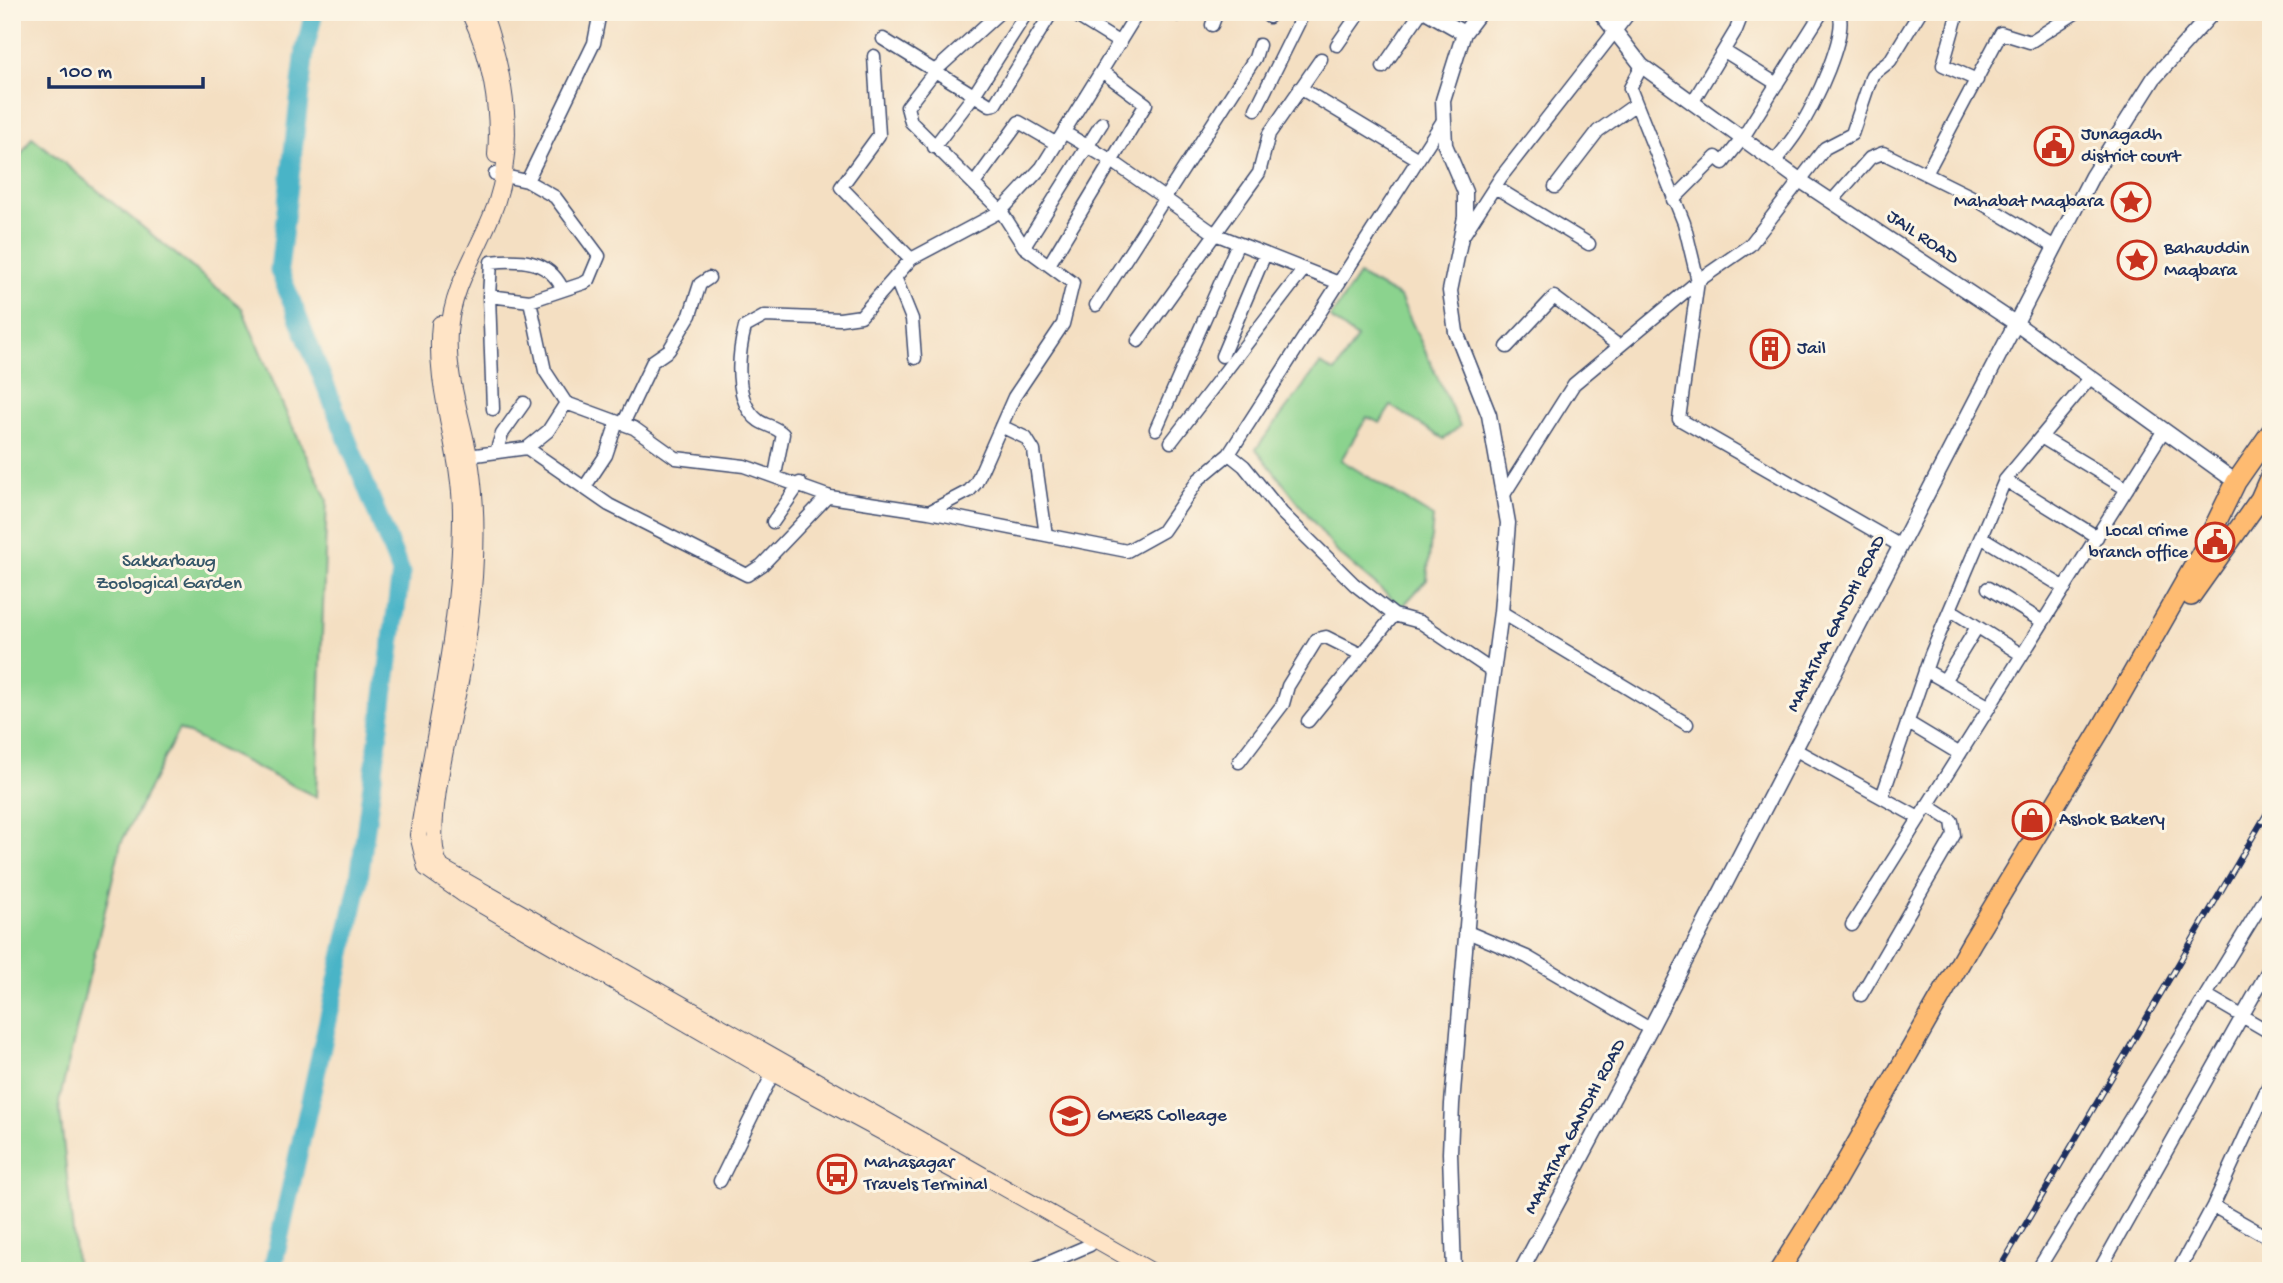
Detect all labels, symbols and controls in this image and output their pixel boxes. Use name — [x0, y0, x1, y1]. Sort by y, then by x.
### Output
scale bar — [49, 46, 203, 90]
text: 100 m — [59, 61, 112, 86]
place label: Junagadh district court — [2081, 124, 2183, 169]
public building icon: Junagadh district court — [2033, 125, 2075, 167]
place icon: Mahabat Maqbara — [2110, 181, 2152, 223]
place label: Mahabat Maqbara — [1954, 191, 2105, 214]
street label: JAIL ROAD — [1881, 205, 1963, 271]
place label: Bahauddin Maqbara — [2163, 238, 2249, 283]
place icon: Bahauddin Maqbara — [2116, 239, 2158, 281]
building icon: Jail — [1749, 328, 1791, 370]
place label: Jail — [1797, 338, 1826, 361]
place label: Local crime branch office — [2089, 520, 2188, 565]
public building icon: Local crime branch office — [2194, 521, 2236, 563]
street label: MAHATMA GANDHI ROAD — [1782, 531, 1892, 716]
park label: Sakkarbaug Zoological Garden — [96, 551, 242, 596]
shop icon: Ashok Bakery — [2011, 799, 2053, 841]
place label: Ashok Bakery — [2059, 809, 2166, 832]
street label: MAHATMA GANDHI ROAD — [1520, 1035, 1632, 1219]
school or university icon: GMERS Colleage — [1049, 1095, 1091, 1137]
place label: GMERS Colleage — [1097, 1105, 1227, 1128]
place label: Mahasagar Travels Terminal — [863, 1152, 988, 1197]
bus stop icon: Mahasagar Travels Terminal — [816, 1153, 858, 1195]

